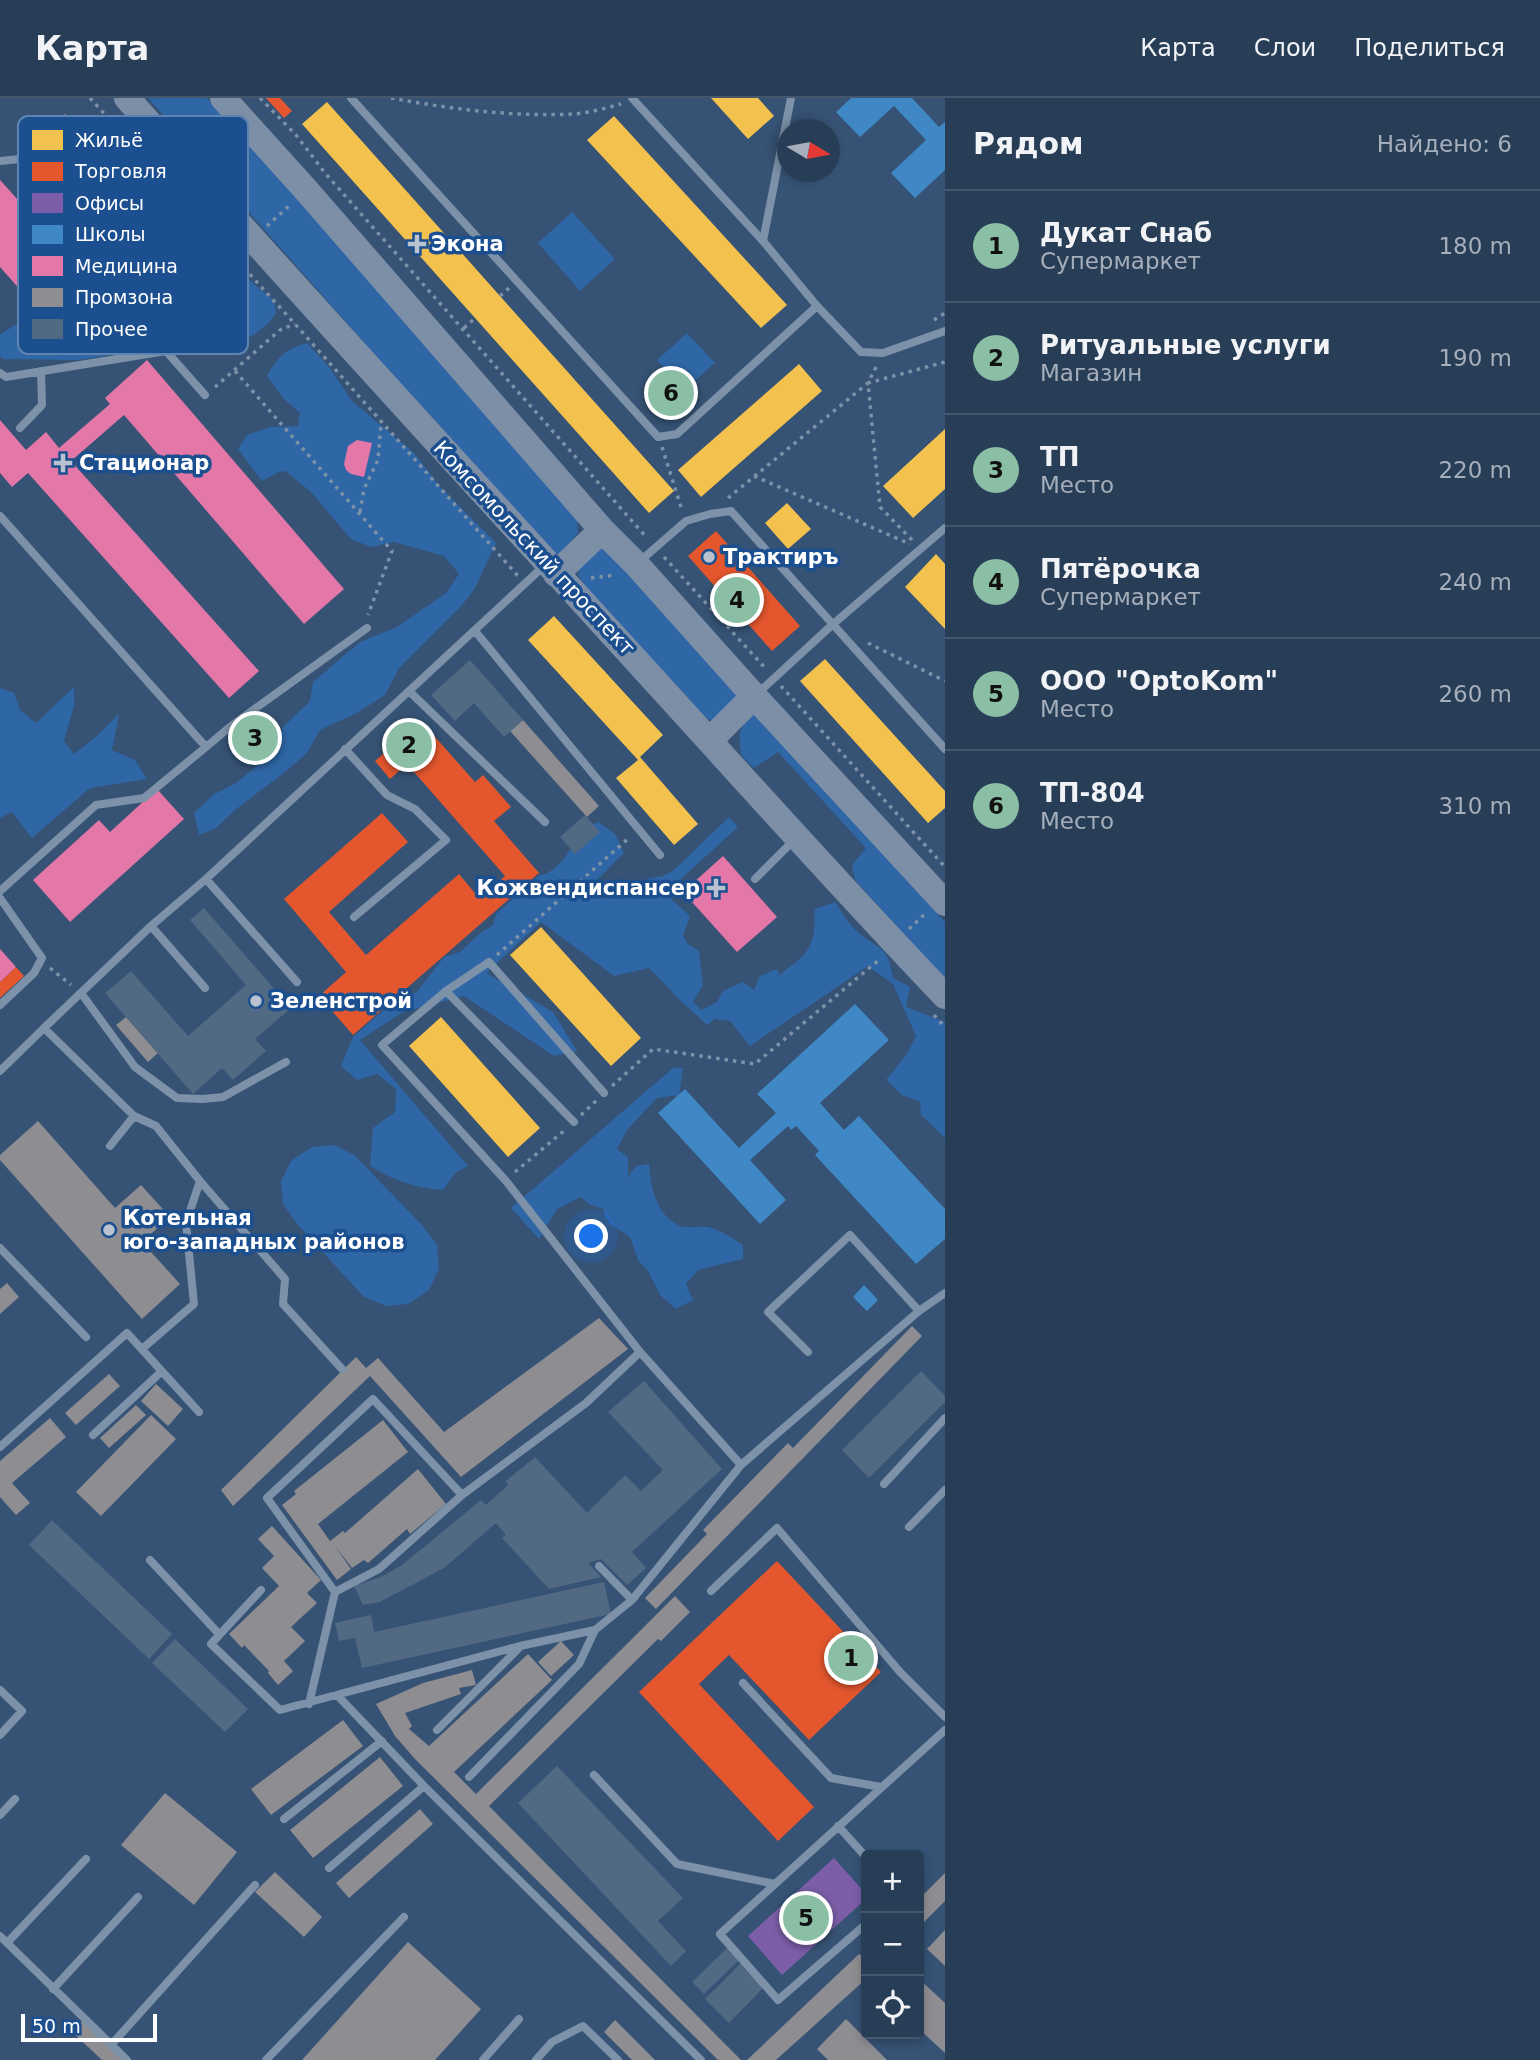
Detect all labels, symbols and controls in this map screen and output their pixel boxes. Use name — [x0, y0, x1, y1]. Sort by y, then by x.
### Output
text: Карта — [35, 29, 149, 68]
text: Карта — [1140, 34, 1216, 62]
text: Слои — [1254, 34, 1316, 62]
text: Поделиться — [1354, 34, 1505, 62]
legend — [18, 116, 248, 354]
north arrow — [777, 119, 840, 182]
text: Рядом — [973, 126, 1084, 161]
text: Жильё — [75, 129, 143, 151]
text: Найдено: 6 — [1377, 131, 1512, 157]
text: Торговля — [74, 160, 167, 182]
text: Офисы — [75, 192, 144, 214]
text: Дукат Снаб — [1040, 218, 1212, 248]
text: Школы — [75, 223, 146, 245]
place label: Экона — [431, 232, 504, 256]
text: 1 — [988, 233, 1004, 259]
text: 180 m — [1438, 233, 1512, 259]
marker: Экона — [409, 236, 425, 252]
text: Супермаркет — [1040, 248, 1201, 274]
text: Медицина — [75, 255, 178, 277]
text: Промзона — [75, 286, 173, 308]
text: Прочее — [75, 318, 148, 340]
text: Ритуальные услуги — [1040, 330, 1331, 360]
text: 2 — [988, 345, 1004, 371]
text: 190 m — [1438, 345, 1512, 371]
text: Магазин — [1040, 360, 1142, 386]
pin: 6 — [648, 367, 694, 419]
street label: Комсомольский проспект — [428, 436, 640, 660]
text: ТП — [1040, 442, 1080, 472]
place label: Стационар — [79, 451, 209, 475]
marker: Стационар — [53, 453, 73, 473]
text: 3 — [988, 457, 1004, 483]
text: 220 m — [1438, 457, 1512, 483]
text: Место — [1040, 472, 1114, 498]
place label: Трактиръ — [723, 545, 838, 569]
marker: Трактиръ — [701, 549, 717, 565]
text: Пятёрочка — [1040, 554, 1201, 584]
text: 4 — [988, 569, 1004, 595]
text: 240 m — [1438, 569, 1512, 595]
pin: 4 — [714, 574, 760, 626]
text: Супермаркет — [1040, 584, 1201, 610]
text: OOO "OptoKom" — [1040, 666, 1278, 696]
text: 5 — [988, 681, 1004, 707]
text: 260 m — [1438, 681, 1512, 707]
text: Место — [1040, 696, 1114, 722]
pin: 3 — [232, 712, 278, 764]
pin: 2 — [386, 719, 432, 771]
text: ТП-804 — [1040, 778, 1145, 808]
text: 6 — [988, 793, 1004, 819]
text: 310 m — [1438, 793, 1512, 819]
text: Место — [1040, 808, 1114, 834]
place label: Кожвендиспансер — [476, 876, 700, 900]
marker: Кожвендиспансер — [706, 878, 726, 898]
place label: Зеленстрой — [270, 989, 412, 1013]
marker: Зеленстрой — [248, 993, 264, 1009]
place label: Котельная юго-западных районов — [123, 1206, 404, 1254]
your location — [574, 1219, 608, 1253]
marker: Котельная юго-западных районов — [101, 1222, 117, 1238]
pin: 1 — [828, 1632, 874, 1684]
map controls — [861, 1850, 924, 2039]
button: + — [861, 1850, 924, 1913]
pin: 5 — [783, 1892, 829, 1944]
button: − — [861, 1913, 924, 1976]
button: locate — [861, 1976, 924, 2039]
scale bar — [21, 2011, 158, 2043]
text: 50 m — [32, 2015, 81, 2037]

